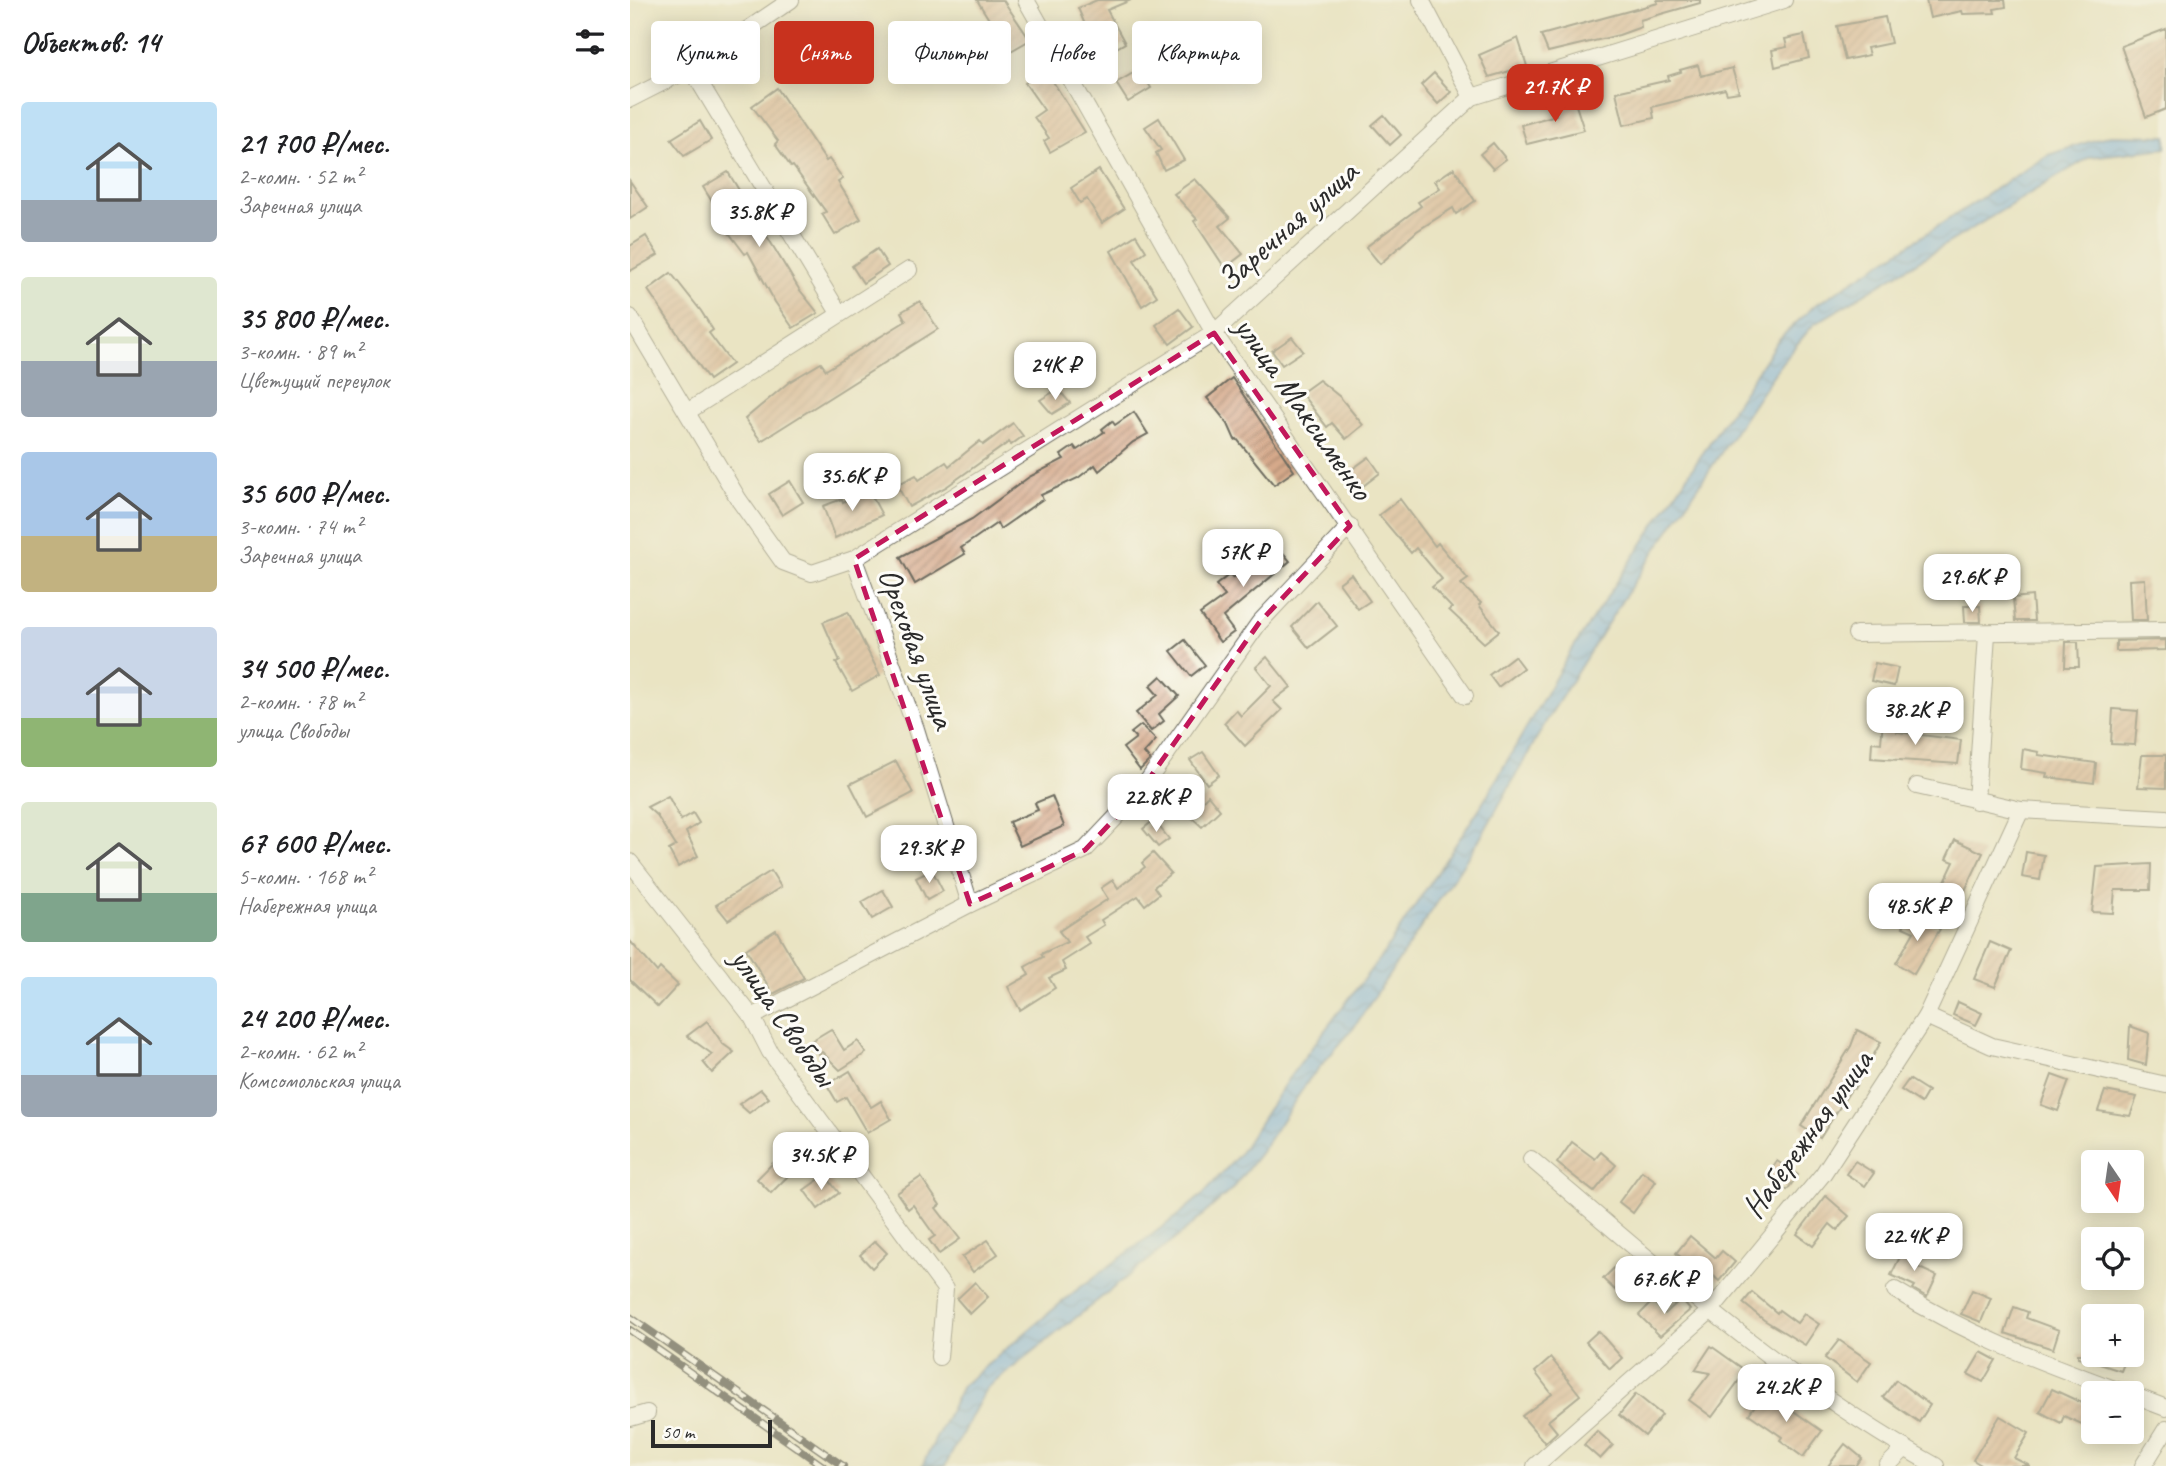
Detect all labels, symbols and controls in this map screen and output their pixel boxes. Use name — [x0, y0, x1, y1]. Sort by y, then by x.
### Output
chip: Купить — [651, 21, 760, 84]
chip: Снять — [774, 21, 874, 84]
chip: Фильтры — [888, 21, 1011, 84]
chip: Новое — [1025, 21, 1118, 84]
chip: Квартира — [1132, 21, 1262, 84]
text: Объектов: 14 — [21, 23, 160, 61]
icon: filters — [571, 23, 609, 61]
pin: 21.7K ₽ — [1490, 64, 1620, 124]
text: 21.7K ₽ — [1523, 72, 1587, 101]
text: 21 700 ₽/мес. — [238, 124, 389, 162]
icon: home — [77, 130, 161, 214]
street label: Заречная улица — [1207, 150, 1369, 301]
text: 2-комн. · 52 m² — [238, 162, 362, 191]
pin: 35.8K ₽ — [694, 190, 824, 249]
text: Заречная улица — [238, 191, 361, 220]
text: 35.8K ₽ — [727, 197, 791, 226]
text: 35 800 ₽/мес. — [238, 299, 389, 337]
icon: home — [77, 305, 161, 389]
street label: улица Максименко — [1224, 306, 1384, 510]
text: 3-комн. · 89 m² — [238, 337, 362, 366]
pin: 24K ₽ — [1006, 342, 1104, 402]
text: 24K ₽ — [1030, 350, 1080, 379]
text: Цветущий переулок — [238, 366, 389, 395]
pin: 35.6K ₽ — [787, 454, 917, 513]
text: 35.6K ₽ — [820, 461, 884, 490]
text: 35 600 ₽/мес. — [238, 474, 389, 512]
icon: home — [77, 480, 161, 564]
text: 3-комн. · 74 m² — [238, 512, 362, 541]
pin: 57K ₽ — [1194, 530, 1292, 589]
text: 57K ₽ — [1218, 537, 1268, 566]
text: Заречная улица — [238, 541, 361, 570]
pin: 29.6K ₽ — [1907, 554, 2037, 614]
street label: Ореховая улица — [869, 562, 966, 737]
text: 29.6K ₽ — [1940, 562, 2004, 591]
text: 34 500 ₽/мес. — [238, 649, 389, 687]
icon: home — [77, 655, 161, 739]
text: 2-комн. · 78 m² — [238, 687, 362, 716]
pin: 38.2K ₽ — [1850, 688, 1980, 747]
text: 38.2K ₽ — [1883, 695, 1947, 724]
text: улица Свободы — [238, 716, 349, 745]
pin: 22.8K ₽ — [1091, 774, 1221, 834]
text: 22.8K ₽ — [1124, 782, 1188, 811]
text: 67 600 ₽/мес. — [238, 824, 390, 862]
pin: 29.3K ₽ — [864, 826, 994, 885]
icon: home — [77, 830, 161, 914]
text: 29.3K ₽ — [897, 833, 961, 862]
text: 5-комн. · 168 m² — [238, 862, 372, 891]
pin: 48.5K ₽ — [1852, 884, 1982, 943]
text: Набережная улица — [238, 891, 376, 920]
text: 48.5K ₽ — [1885, 891, 1949, 920]
street label: улица Свободы — [720, 938, 848, 1096]
text: 24 200 ₽/мес. — [238, 999, 389, 1037]
icon: home — [77, 1005, 161, 1089]
text: 2-комн. · 62 m² — [238, 1037, 362, 1066]
street label: Набережная улица — [1732, 1040, 1883, 1226]
text: Комсомольская улица — [238, 1066, 400, 1095]
pin: 34.5K ₽ — [756, 1132, 886, 1192]
text: 34.5K ₽ — [789, 1140, 853, 1169]
north arrow — [2081, 1150, 2144, 1213]
map controls — [2081, 1150, 2144, 1444]
pin: 22.4K ₽ — [1849, 1214, 1979, 1273]
text: 22.4K ₽ — [1882, 1221, 1946, 1250]
button: locate — [2081, 1227, 2144, 1290]
pin: 67.6K ₽ — [1599, 1256, 1729, 1316]
text: 67.6K ₽ — [1631, 1264, 1697, 1293]
button: + — [2081, 1304, 2144, 1367]
pin: 24.2K ₽ — [1721, 1364, 1851, 1424]
text: 24.2K ₽ — [1754, 1372, 1818, 1401]
button: − — [2081, 1381, 2144, 1444]
scale bar — [651, 1417, 772, 1449]
text: 50 m — [662, 1420, 694, 1444]

